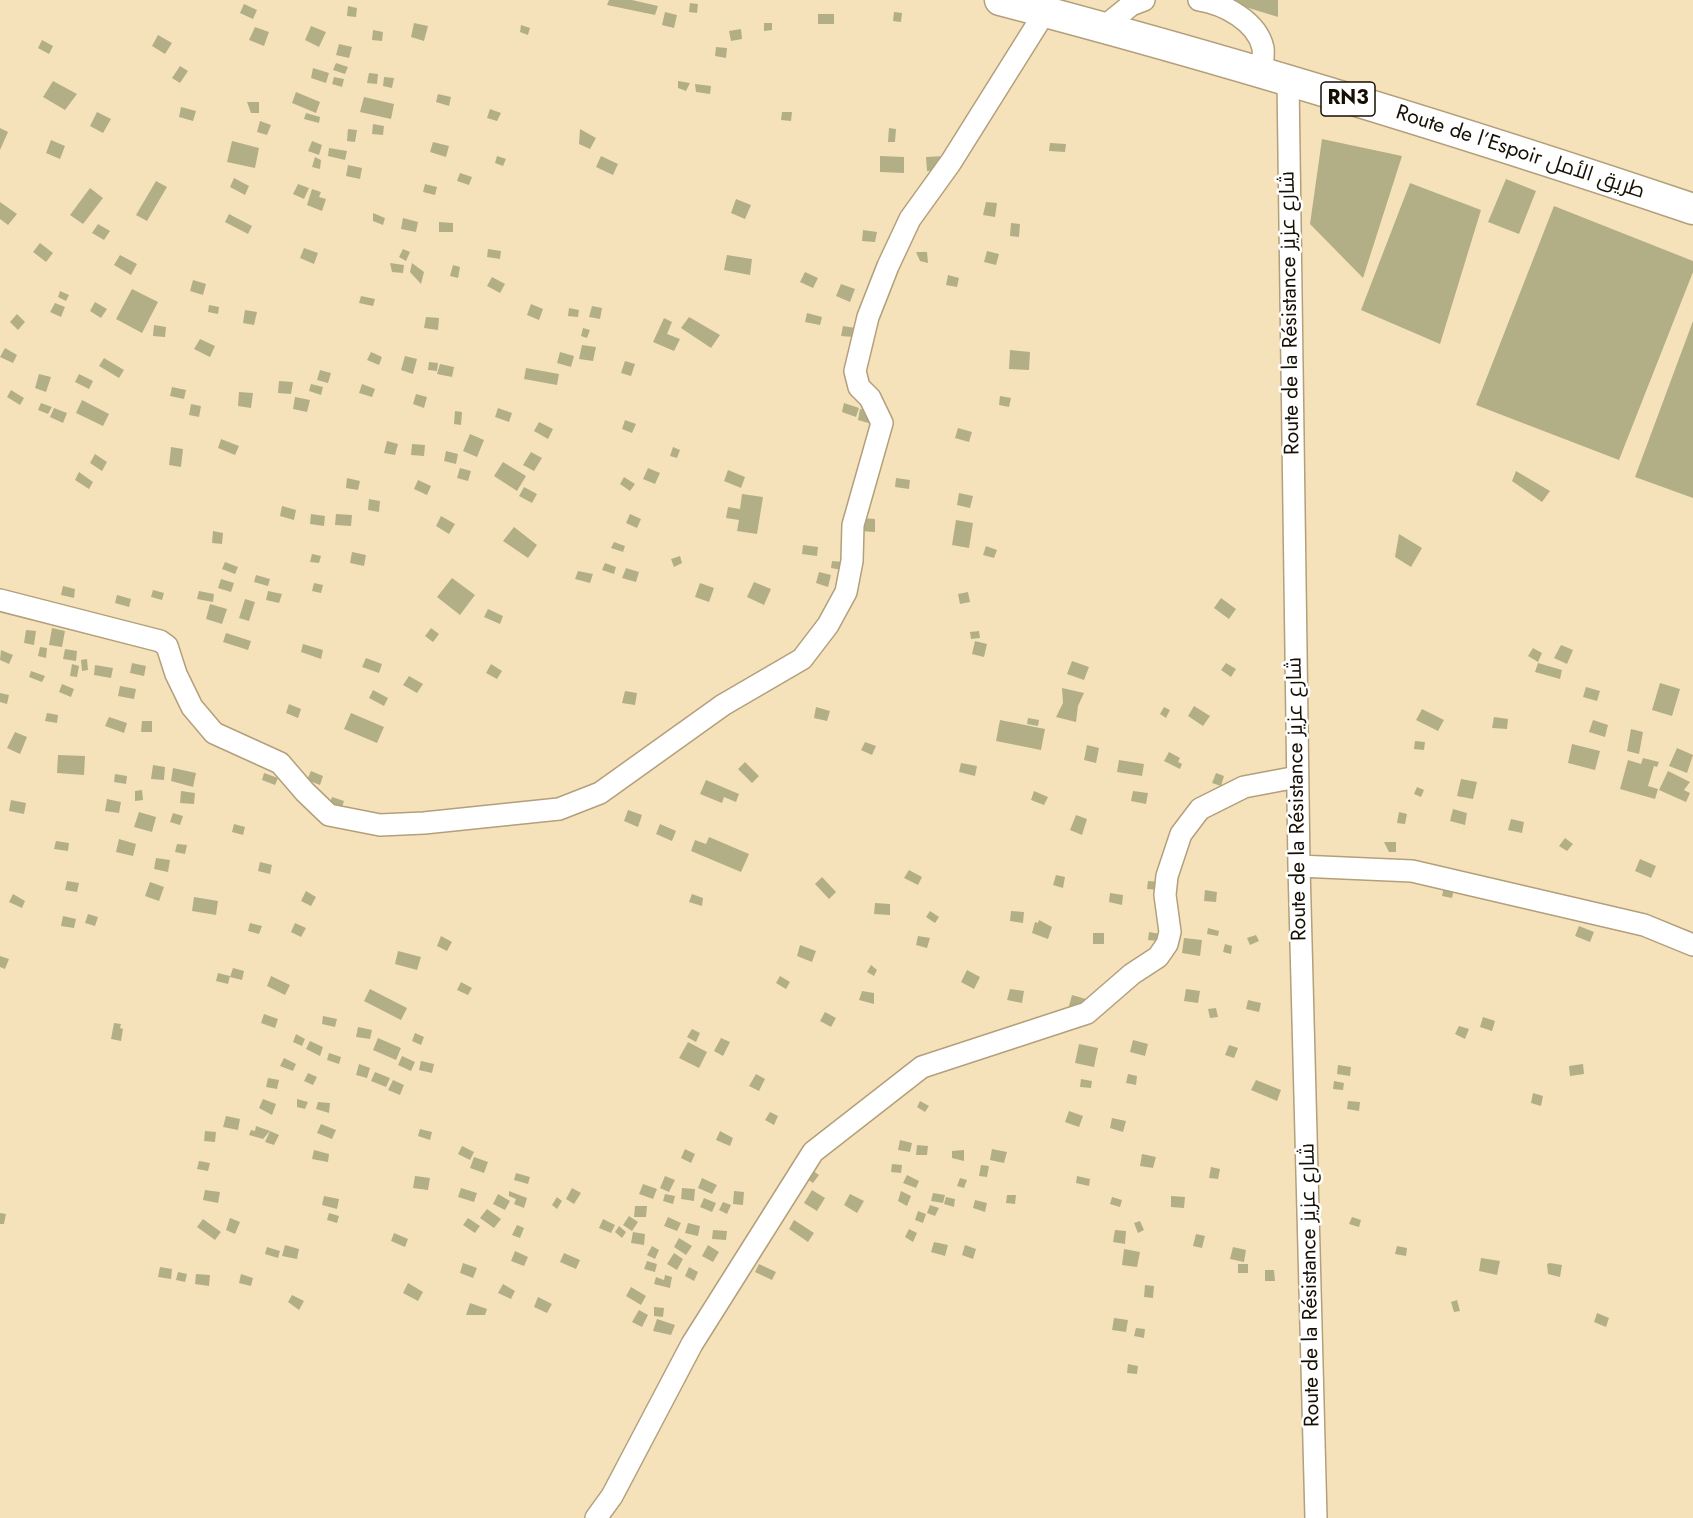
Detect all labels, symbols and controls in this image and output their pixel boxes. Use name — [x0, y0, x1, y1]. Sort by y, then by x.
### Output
road number: RN3 — [1321, 82, 1375, 116]
street label: Route de l’Espoir طريق الأمل — [1392, 101, 1648, 205]
street label: Route de la Résistance شارع عزيز — [1276, 171, 1306, 455]
street label: Route de la Résistance شارع عزيز — [1283, 657, 1313, 941]
street label: Route de la Résistance شارع عزيز — [1296, 1143, 1326, 1427]

